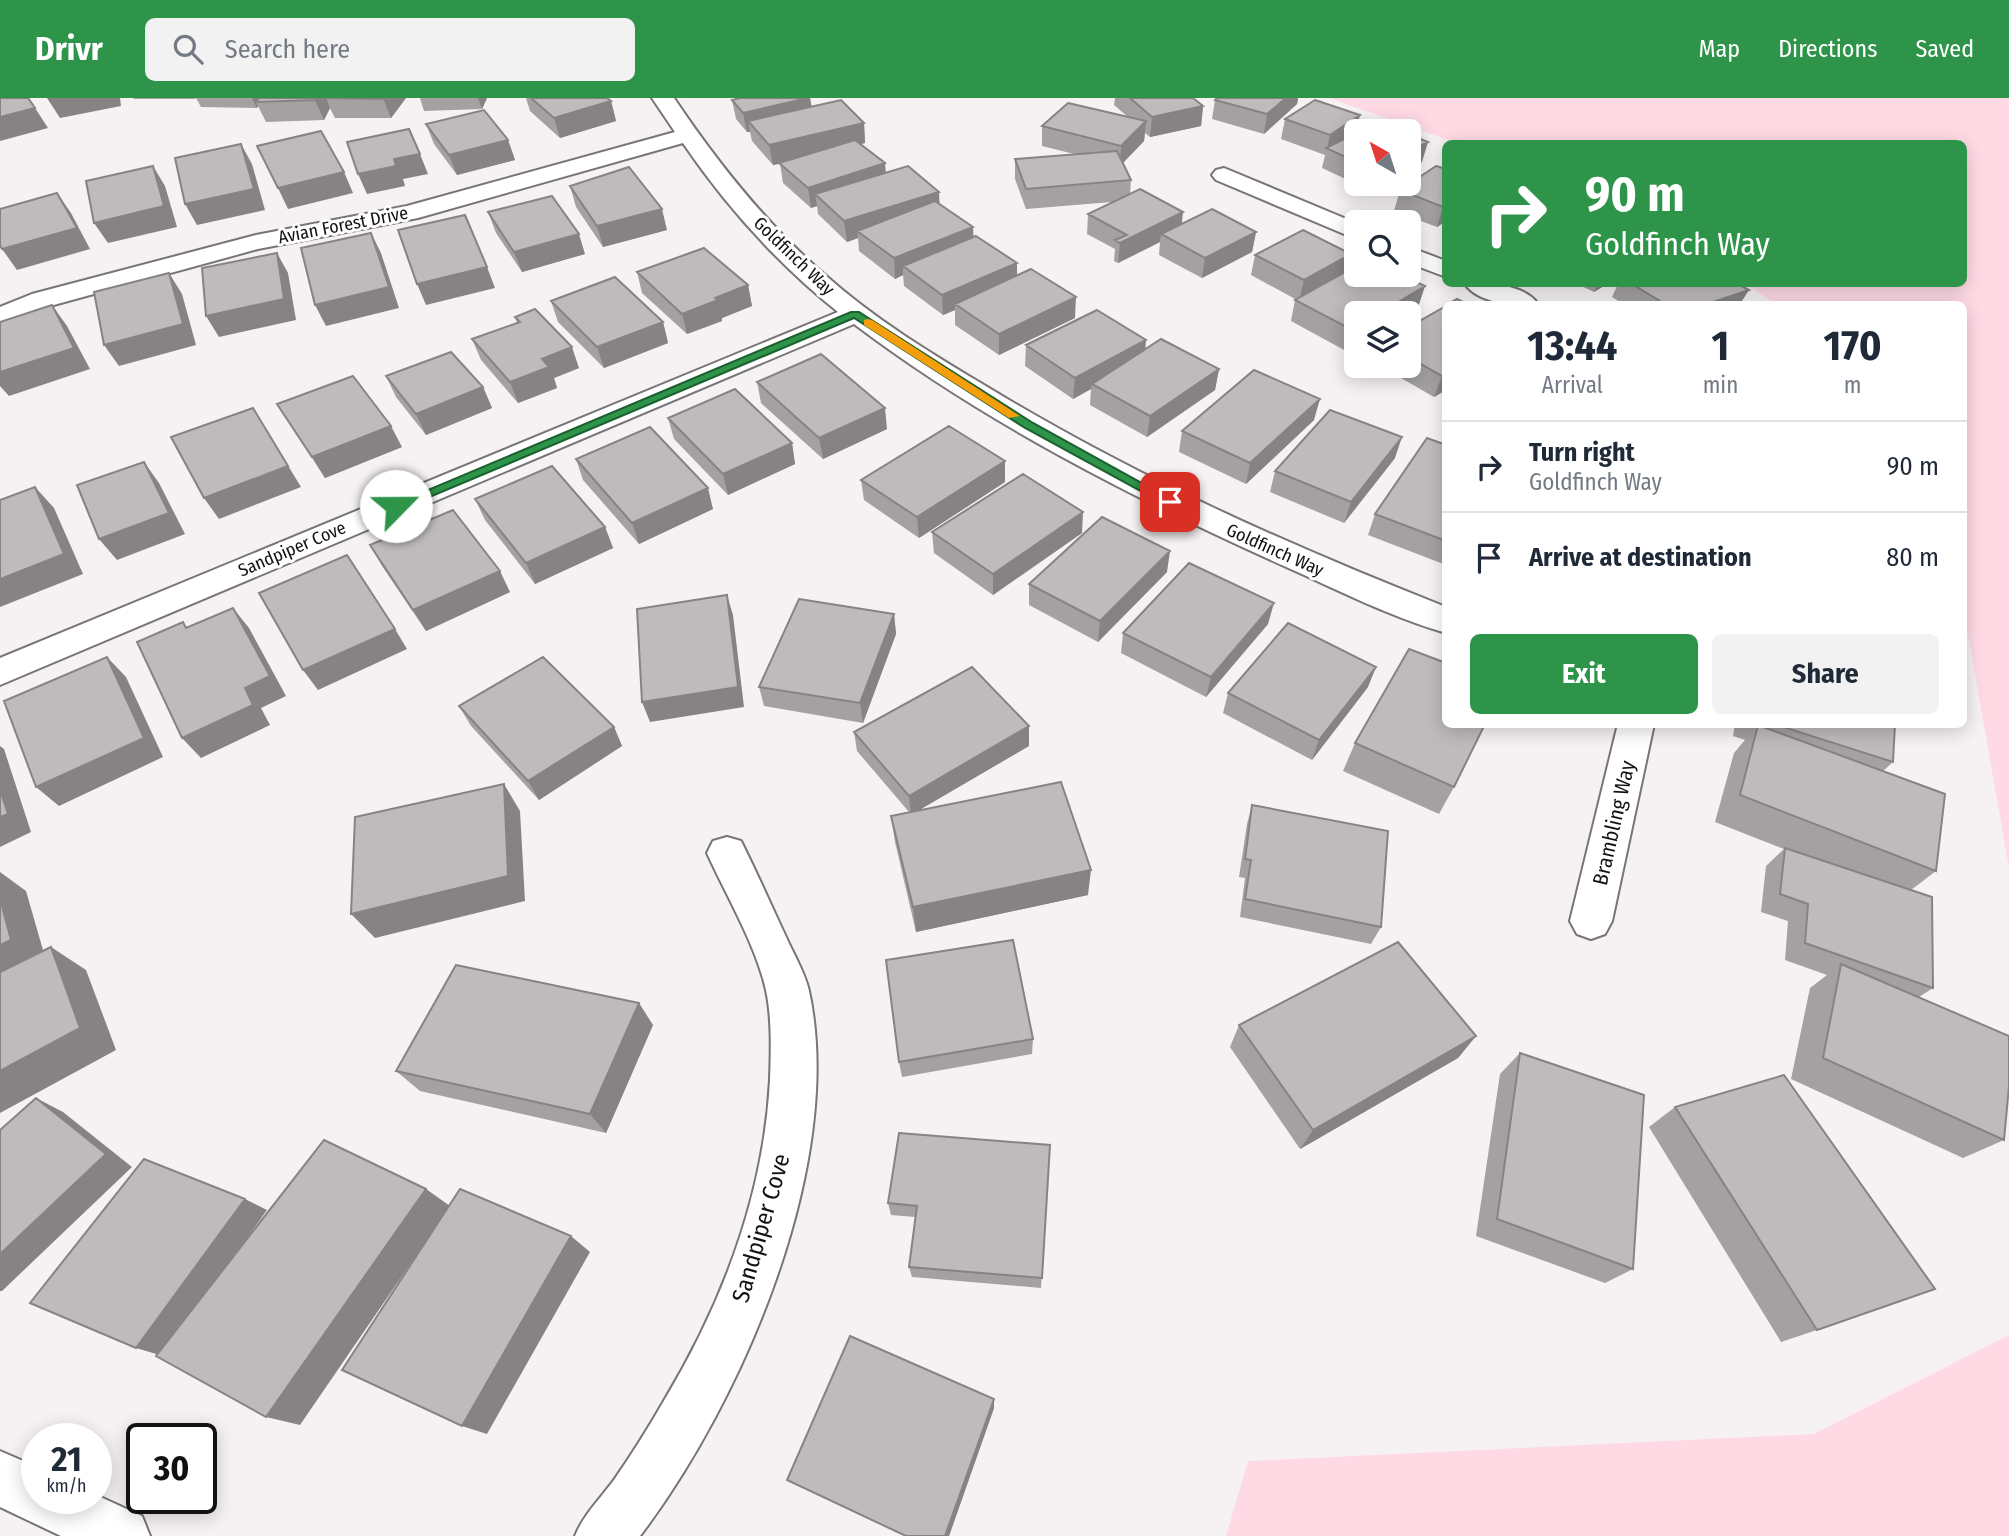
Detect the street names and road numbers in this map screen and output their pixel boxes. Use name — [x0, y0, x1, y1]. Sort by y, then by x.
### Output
street label: Avian Forest Drive — [276, 202, 410, 248]
street label: Goldfinch Way — [749, 212, 839, 300]
street label: Sandpiper Cove — [235, 516, 349, 582]
street label: Goldfinch Way — [1223, 519, 1327, 581]
street label: Brambling Way — [1587, 758, 1641, 888]
street label: Sandpiper Cove — [726, 1150, 796, 1306]

